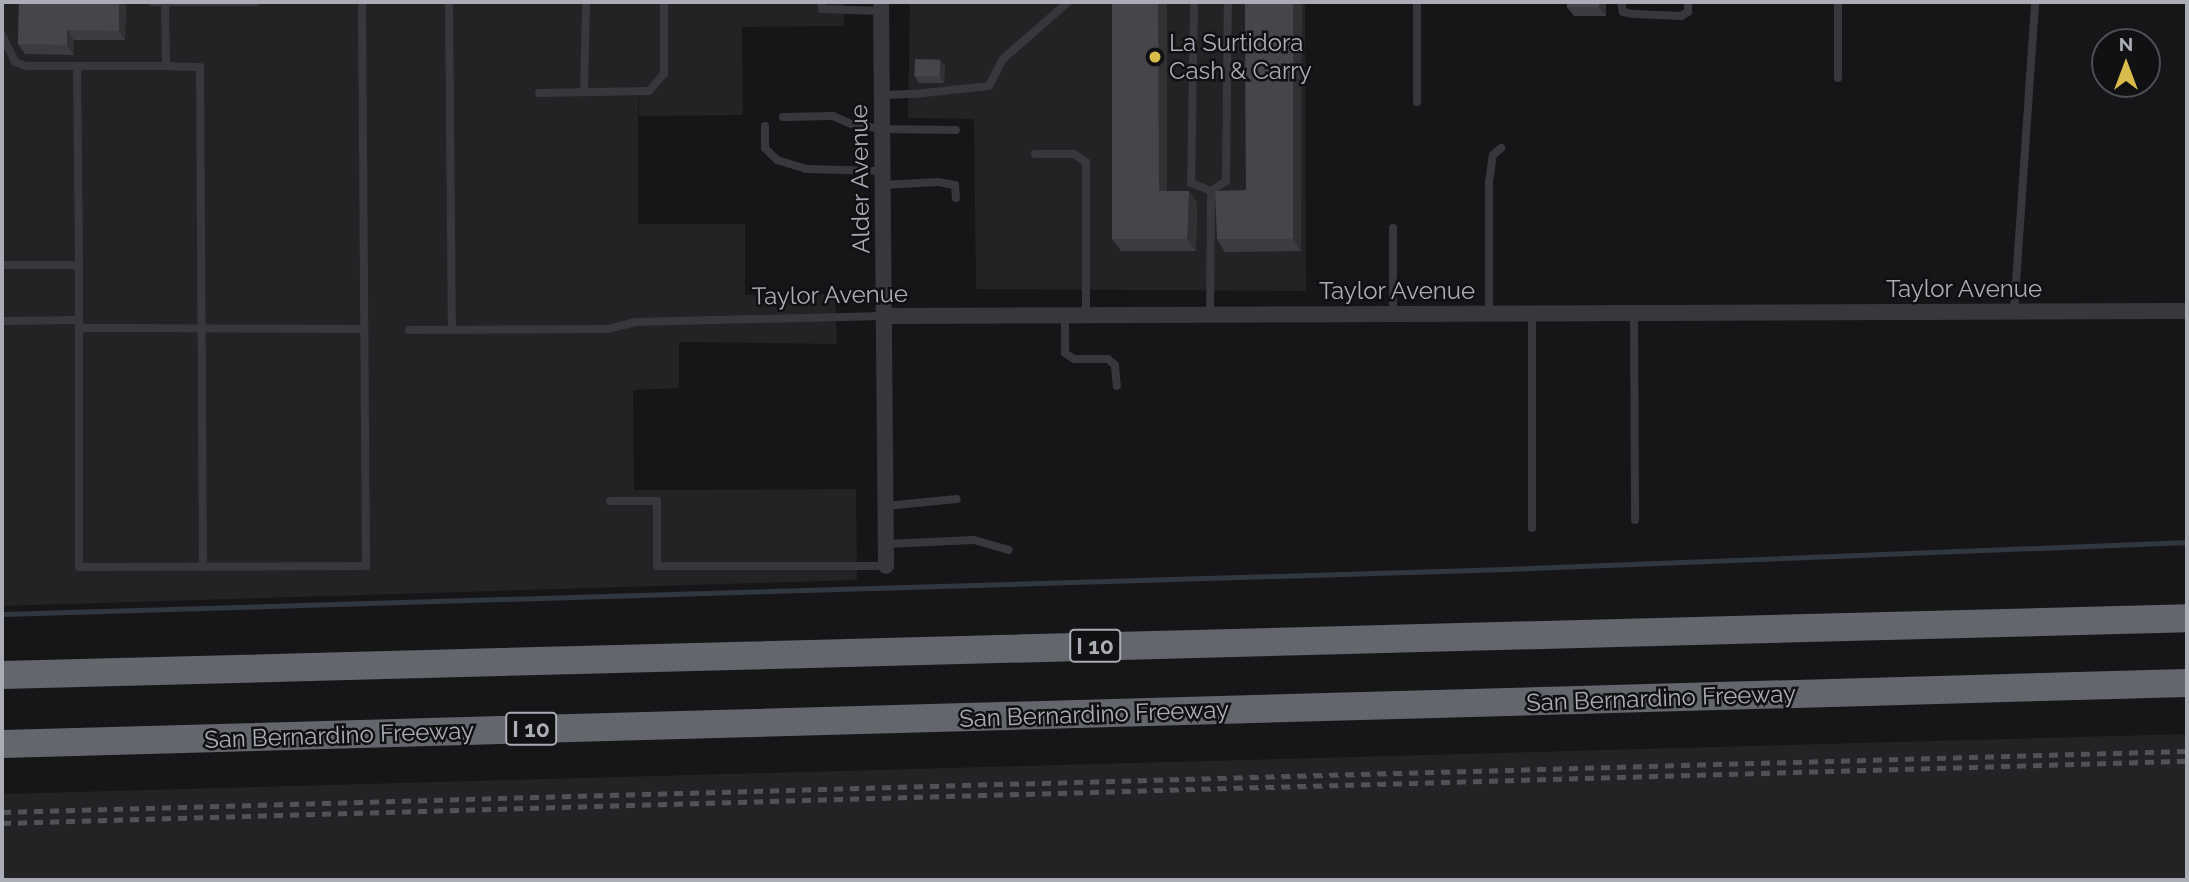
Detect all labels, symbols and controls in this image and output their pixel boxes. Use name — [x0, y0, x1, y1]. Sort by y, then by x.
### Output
north arrow — [2091, 28, 2161, 98]
place label: La Surtidora Cash & Carry — [1169, 29, 1312, 85]
text: N — [2119, 33, 2133, 55]
marker: La Surtidora Cash & Carry — [1147, 49, 1163, 65]
street label: Alder Avenue — [844, 103, 876, 255]
street label: Taylor Avenue — [1885, 275, 2043, 303]
street label: Taylor Avenue — [1318, 277, 1476, 305]
street label: Taylor Avenue — [751, 279, 909, 311]
road number: I 10 — [1069, 626, 1121, 666]
street label: San Bernardino Freeway — [1526, 679, 1796, 717]
street label: San Bernardino Freeway — [959, 695, 1229, 733]
road number: I 10 — [505, 709, 557, 748]
street label: San Bernardino Freeway — [204, 716, 474, 754]

